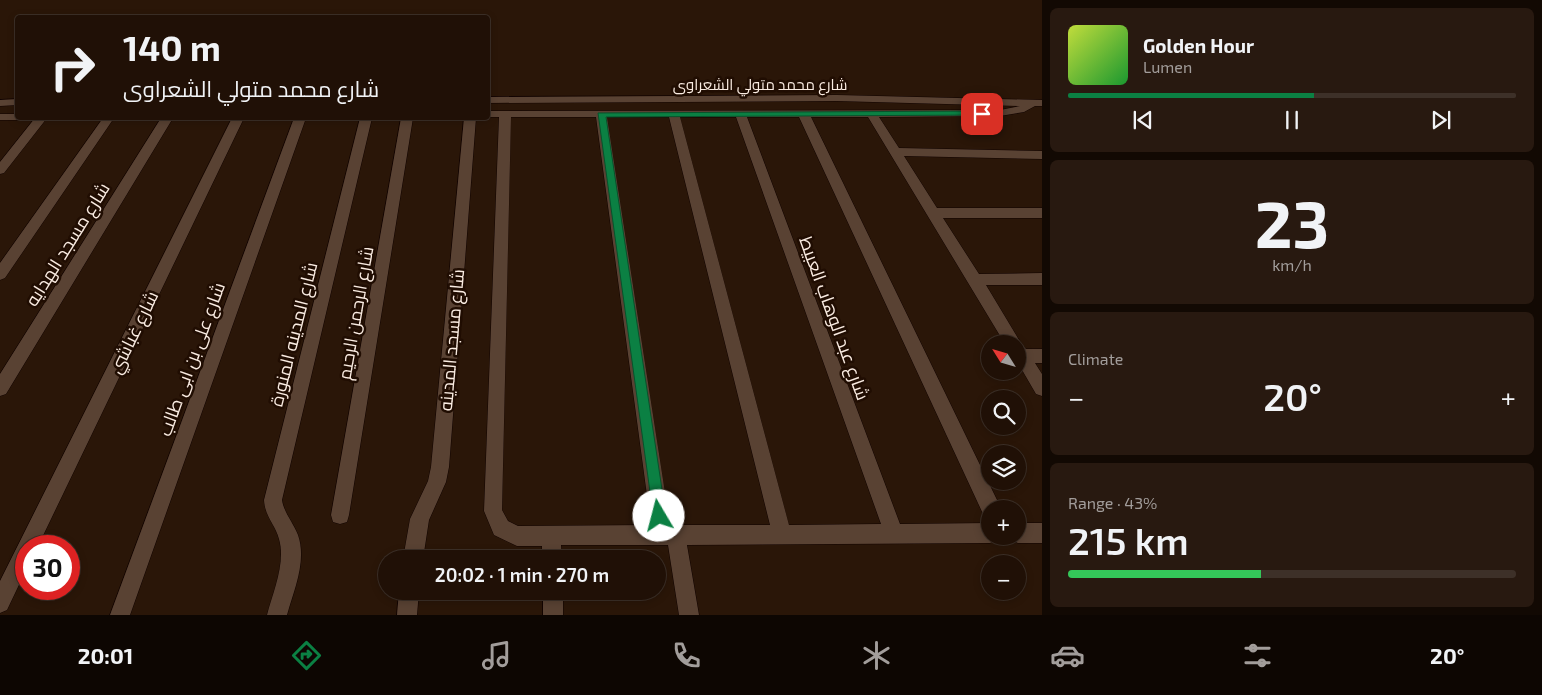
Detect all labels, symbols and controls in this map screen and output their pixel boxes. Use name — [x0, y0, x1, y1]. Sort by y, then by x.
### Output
text: 140 m — [123, 26, 221, 68]
text: Golden Hour — [1143, 34, 1254, 57]
icon: right — [40, 35, 105, 100]
text: Lumen — [1143, 57, 1192, 76]
text: شارع محمد متولي الشعراوى — [123, 75, 379, 101]
street label: شارع محمد متولي الشعراوى — [673, 75, 847, 97]
pin — [961, 93, 1003, 135]
icon: arrive — [968, 100, 996, 128]
icon: previous — [1129, 106, 1157, 134]
icon: pause — [1278, 106, 1306, 134]
icon: next — [1427, 106, 1455, 134]
street label: شارع مسجد الهدايه — [20, 178, 116, 311]
text: 23 — [1255, 183, 1329, 261]
street label: شارع عبد الوهاب العبيط — [793, 233, 875, 404]
street label: شارع الرحمن الرحيم — [332, 245, 380, 382]
text: km/h — [1272, 255, 1312, 274]
street label: شارع المدينه المنورة — [264, 260, 323, 409]
street label: شارع مسجد المدينه — [434, 268, 470, 412]
street label: شارع على بن ابى طالب — [153, 279, 231, 439]
street label: شارع غباشي — [104, 287, 165, 378]
north arrow — [981, 335, 1026, 380]
map controls — [981, 335, 1026, 600]
text: Climate — [1068, 349, 1123, 368]
text: 20° — [1263, 373, 1322, 419]
text: − — [1068, 380, 1084, 414]
text: + — [1501, 380, 1516, 414]
button: search — [981, 390, 1026, 435]
button: layers — [981, 445, 1026, 490]
position arrow — [632, 489, 684, 541]
text: Range · 43% — [1068, 493, 1157, 512]
button: + — [981, 500, 1026, 545]
text: 215 km — [1068, 517, 1189, 563]
speed limit sign: 30 — [15, 535, 80, 600]
button: − — [981, 555, 1026, 600]
text: 20:02 · 1 min · 270 m — [435, 563, 609, 586]
icon: directions — [289, 638, 324, 673]
icon: music — [479, 638, 514, 673]
icon: phone — [669, 638, 704, 673]
icon: climate — [859, 638, 894, 673]
icon: car — [1050, 638, 1085, 673]
icon: filters — [1240, 638, 1275, 673]
text: 20:01 — [78, 642, 133, 668]
text: 20° — [1430, 642, 1464, 668]

